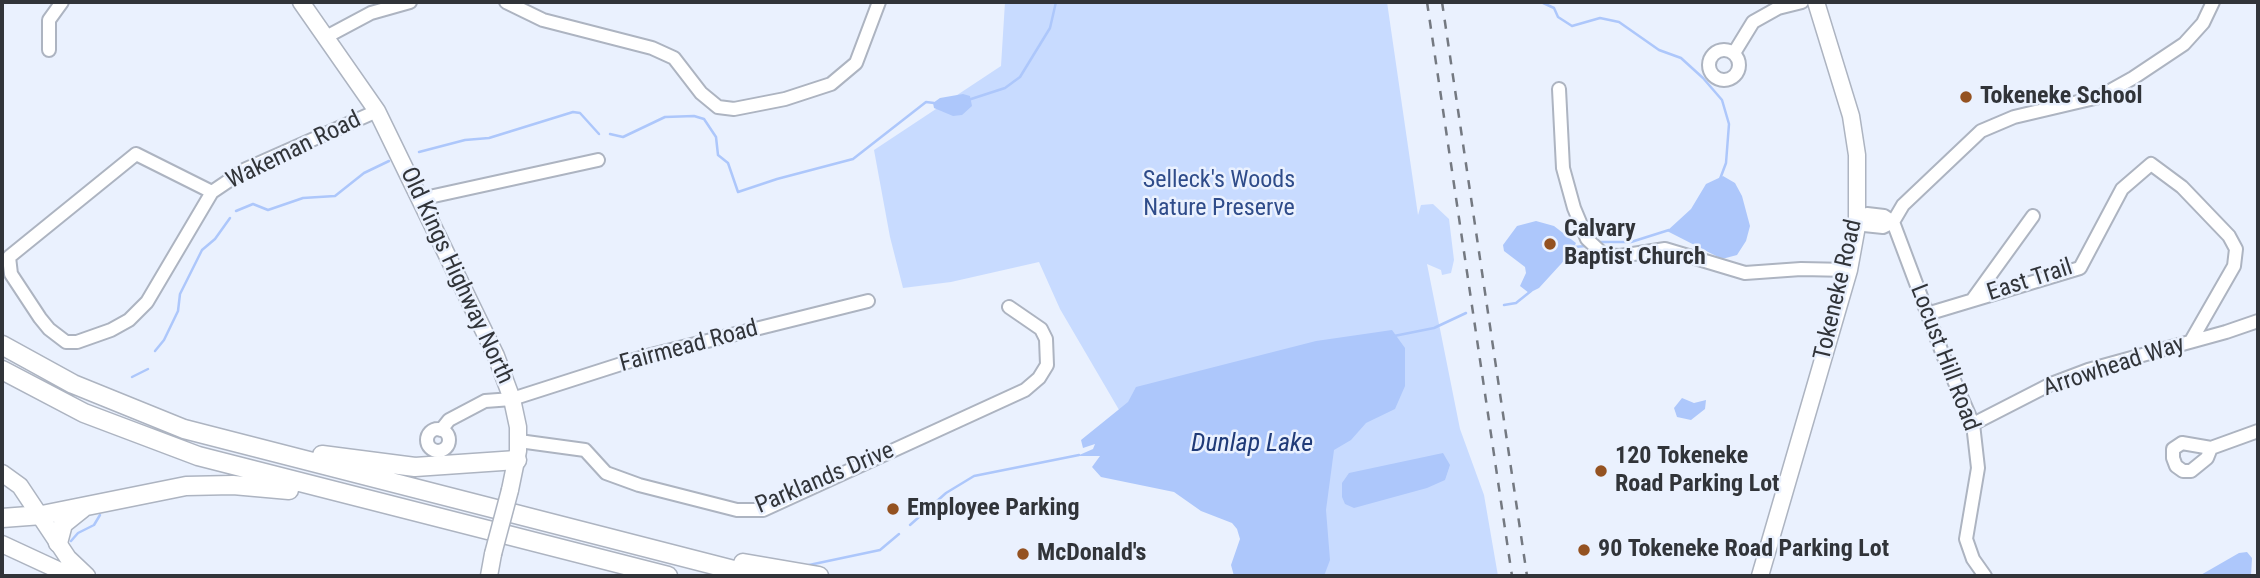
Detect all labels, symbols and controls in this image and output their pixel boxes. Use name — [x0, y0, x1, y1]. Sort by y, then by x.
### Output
place label: Tokeneke School — [1980, 83, 2143, 111]
marker: Tokeneke School — [1958, 89, 1974, 105]
street label: Wakeman Road — [222, 106, 366, 196]
street label: Old Kings Highway North — [393, 163, 519, 389]
park label: Selleck's Woods Nature Preserve — [1143, 167, 1295, 223]
place label: Calvary Baptist Church — [1564, 216, 1706, 272]
street label: Tokeneke Road — [1809, 217, 1869, 363]
marker: Calvary Baptist Church — [1542, 236, 1558, 252]
street label: East Trail — [1984, 254, 2076, 308]
street label: Locust Hill Road — [1903, 281, 1985, 435]
street label: Fairmead Road — [617, 315, 761, 379]
street label: Arrowhead Way — [2040, 331, 2188, 403]
water label: Dunlap Lake — [1191, 428, 1313, 460]
street label: Parklands Drive — [751, 437, 899, 521]
place label: 120 Tokeneke Road Parking Lot — [1615, 443, 1779, 499]
marker: 120 Tokeneke Road Parking Lot — [1593, 463, 1609, 479]
place label: Employee Parking — [907, 495, 1079, 523]
marker: Employee Parking — [885, 501, 901, 517]
place label: 90 Tokeneke Road Parking Lot — [1598, 536, 1889, 564]
place label: McDonald's — [1037, 540, 1146, 568]
marker: 90 Tokeneke Road Parking Lot — [1576, 542, 1592, 558]
marker: McDonald's — [1015, 546, 1031, 562]

